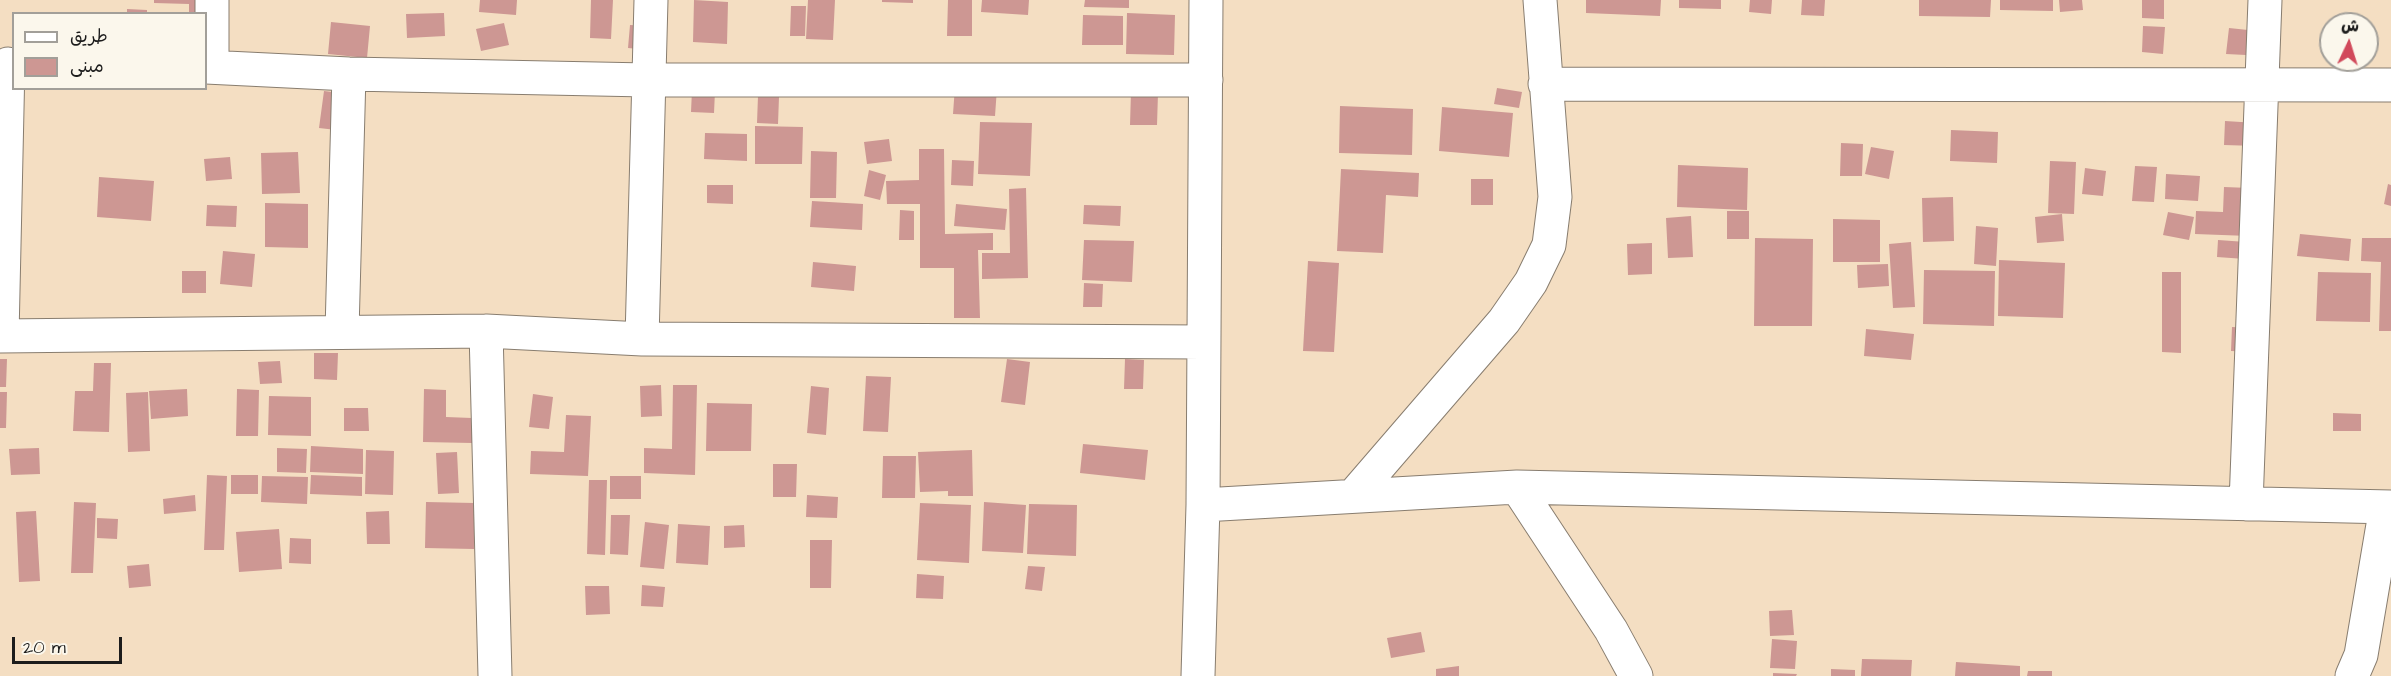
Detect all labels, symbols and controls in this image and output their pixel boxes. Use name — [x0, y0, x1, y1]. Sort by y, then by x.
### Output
legend — [12, 12, 207, 90]
north arrow — [2319, 12, 2379, 72]
text: ش — [2341, 14, 2360, 38]
text: طريق — [70, 24, 108, 49]
text: مبنى — [70, 54, 104, 79]
scale bar — [15, 625, 124, 663]
text: 20 m — [23, 635, 66, 660]

